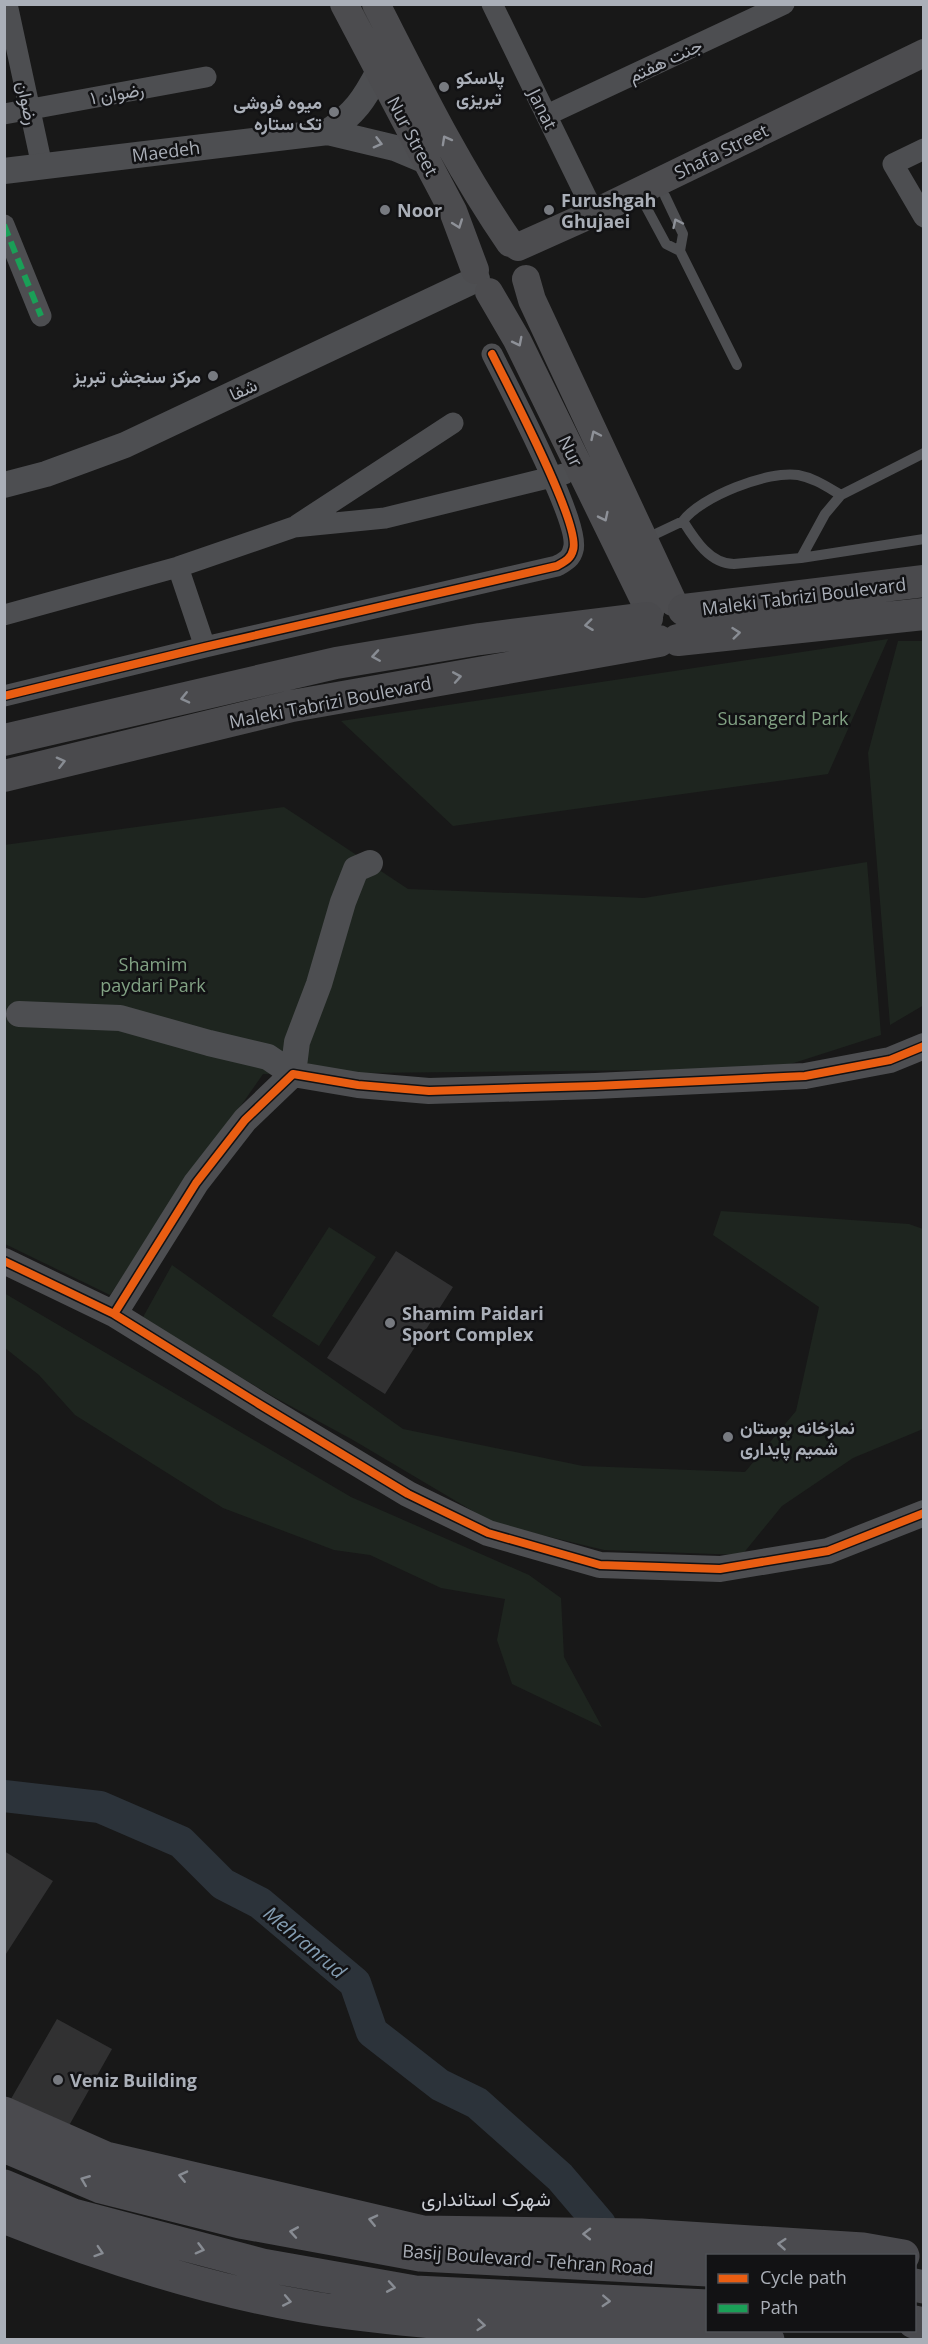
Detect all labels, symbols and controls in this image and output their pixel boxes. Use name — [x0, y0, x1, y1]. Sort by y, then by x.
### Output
street label: جنت هفتم — [624, 32, 706, 88]
place label: پلاسکو تبریزی — [456, 65, 505, 110]
street label: رضوان ۱ — [88, 76, 146, 110]
street label: رضوان — [12, 79, 44, 127]
marker: پلاسکو تبریزی — [437, 80, 451, 94]
street label: Janat — [522, 83, 563, 133]
place label: میوه فروشی تک ستاره — [233, 90, 322, 135]
street label: Nur Street — [382, 92, 444, 180]
marker: میوه فروشی تک ستاره — [327, 105, 341, 119]
street label: Shafa Street — [670, 118, 772, 184]
street label: Maedeh — [131, 135, 201, 167]
one-way arrow — [373, 136, 383, 149]
one-way arrow — [442, 136, 453, 146]
place label: Furushgah Ghujaei — [561, 188, 656, 233]
place label: Noor — [397, 198, 442, 222]
marker: Noor — [378, 203, 392, 217]
marker: Furushgah Ghujaei — [542, 203, 556, 217]
one-way arrow — [673, 218, 685, 229]
one-way arrow — [450, 219, 463, 229]
one-way arrow — [511, 336, 523, 347]
place label: مرکز سنجش تبریز — [72, 364, 201, 388]
marker: مرکز سنجش تبریز — [206, 369, 220, 383]
street label: شفا — [225, 372, 261, 406]
one-way arrow — [591, 430, 603, 441]
street label: Nur — [553, 431, 589, 471]
one-way arrow — [597, 511, 608, 522]
street label: Maleki Tabrizi Boulevard — [701, 572, 907, 620]
one-way arrow — [585, 619, 594, 631]
one-way arrow — [732, 628, 741, 640]
one-way arrow — [371, 649, 381, 662]
street label: Maleki Tabrizi Boulevard — [227, 671, 433, 733]
one-way arrow — [452, 671, 462, 683]
one-way arrow — [180, 690, 190, 703]
park label: Susangerd Park — [717, 706, 849, 730]
one-way arrow — [56, 756, 66, 769]
park label: Shamim paydari Park — [100, 952, 206, 997]
place label: Shamim Paidari Sport Complex — [402, 1301, 544, 1346]
marker: Shamim Paidari Sport Complex — [383, 1316, 397, 1330]
place label: نمازخانه بوستان شمیم پایداری — [740, 1415, 855, 1461]
marker: نمازخانه بوستان شمیم پایداری — [721, 1430, 735, 1444]
water label: Mehranrud — [258, 1900, 352, 1985]
place label: Veniz Building — [70, 2068, 197, 2092]
marker: Veniz Building — [51, 2073, 65, 2087]
one-way arrow — [178, 2170, 188, 2183]
one-way arrow — [80, 2175, 91, 2187]
district label: شهرک استانداری — [421, 2185, 551, 2212]
one-way arrow — [368, 2215, 378, 2228]
one-way arrow — [290, 2226, 300, 2239]
one-way arrow — [583, 2228, 592, 2240]
street label: Basij Boulevard - Tehran Road — [402, 2238, 654, 2280]
one-way arrow — [778, 2238, 787, 2251]
one-way arrow — [195, 2241, 205, 2254]
one-way arrow — [93, 2245, 104, 2257]
legend — [706, 2254, 916, 2332]
text: Cycle path — [760, 2265, 847, 2289]
one-way arrow — [386, 2281, 395, 2293]
one-way arrow — [283, 2295, 292, 2307]
one-way arrow — [602, 2295, 611, 2308]
text: Path — [760, 2295, 798, 2319]
one-way arrow — [476, 2318, 485, 2331]

